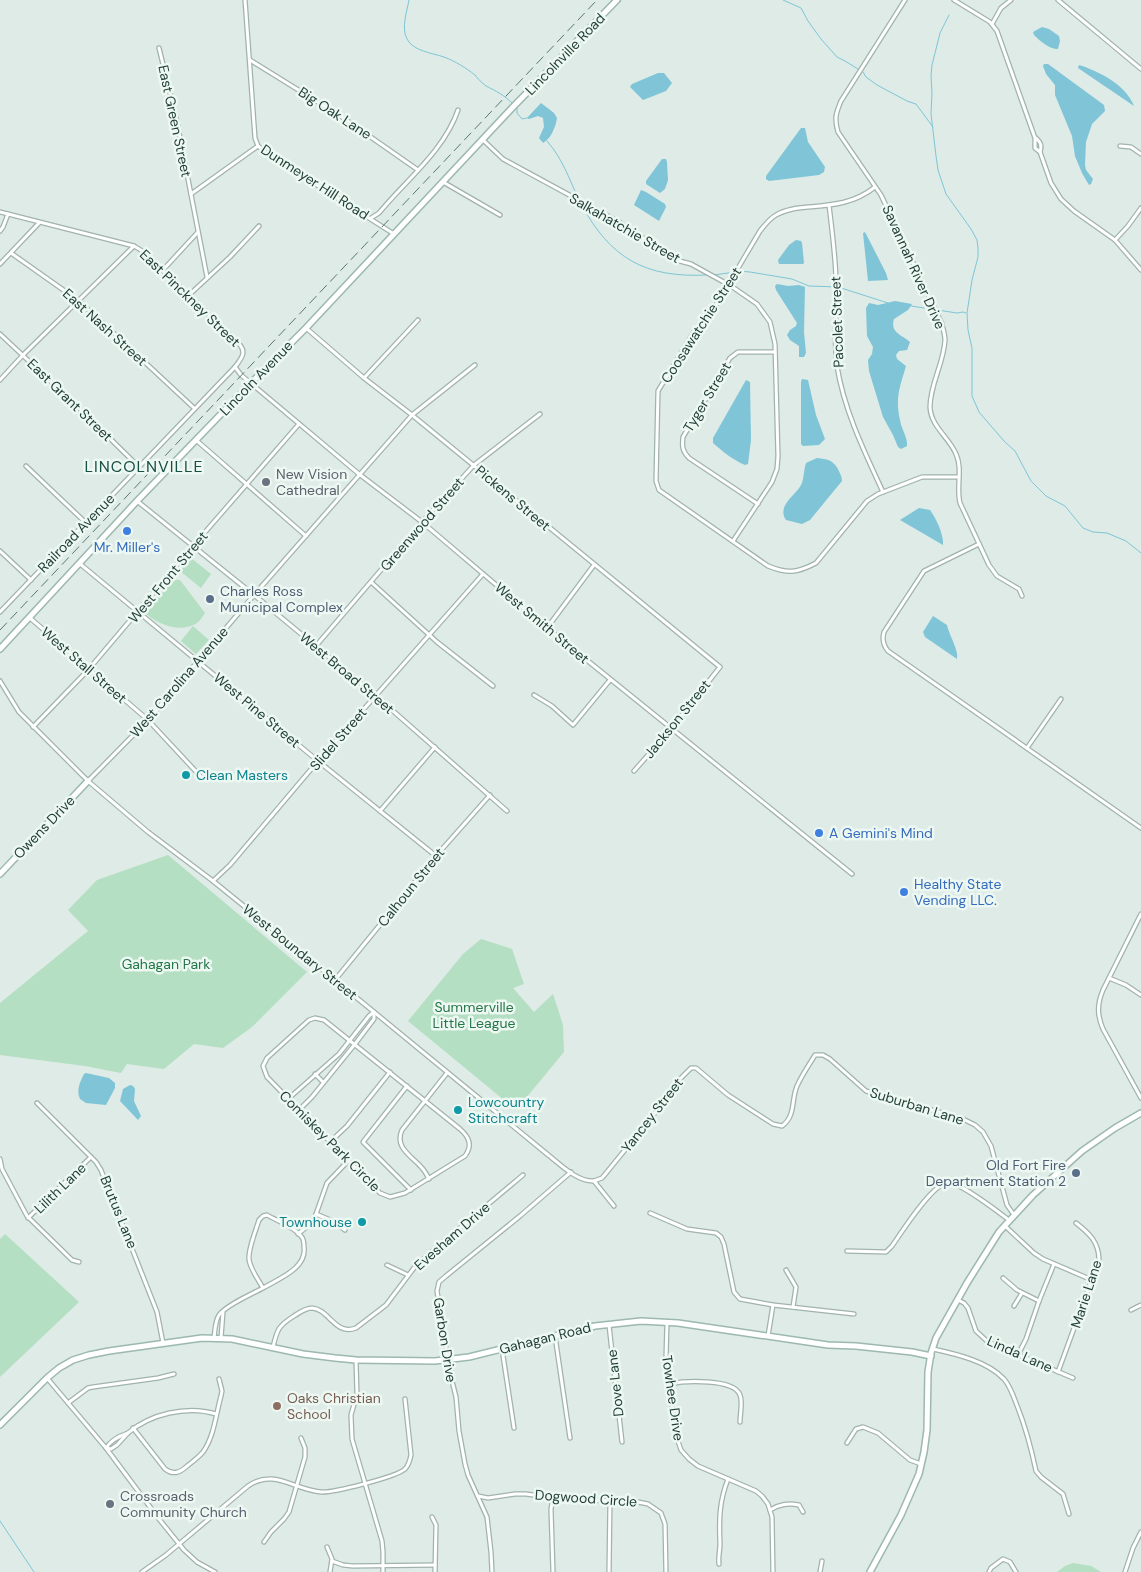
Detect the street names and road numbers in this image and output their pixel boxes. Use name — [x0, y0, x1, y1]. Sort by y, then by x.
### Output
street label: Lincolnville Road — [521, 9, 609, 99]
street label: East Green Street — [154, 63, 196, 179]
street label: Big Oak Lane — [295, 83, 375, 143]
street label: Dunmeyer Hill Road — [258, 140, 372, 224]
street label: Salkahatchie Street — [566, 189, 684, 267]
street label: Savannah River Drive — [878, 202, 950, 332]
street label: East Pinckney Street — [136, 245, 244, 351]
street label: Coosawatchie Street — [657, 263, 745, 387]
street label: Pacolet Street — [826, 276, 848, 368]
street label: East Nash Street — [59, 284, 151, 370]
street label: Lincoln Avenue — [216, 337, 296, 419]
street label: East Grant Street — [24, 355, 116, 445]
street label: Tyger Street — [679, 359, 735, 435]
street label: Pickens Street — [472, 461, 554, 535]
street label: Greenwood Street — [376, 473, 468, 575]
street label: Railroad Avenue — [34, 490, 118, 576]
street label: West Front Street — [124, 527, 212, 627]
street label: West Smith Street — [491, 578, 593, 668]
street label: West Stall Street — [37, 623, 131, 707]
street label: West Carolina Avenue — [126, 623, 232, 741]
street label: West Broad Street — [296, 628, 398, 718]
street label: West Pine Street — [210, 669, 304, 751]
street label: Jackson Street — [640, 676, 714, 762]
street label: Slidel Street — [306, 704, 370, 774]
street label: Owens Drive — [9, 792, 79, 862]
street label: Calhoun Street — [374, 844, 448, 930]
street label: West Boundary Street — [239, 900, 361, 1004]
street label: Yancey Street — [617, 1074, 687, 1156]
street label: Suburban Lane — [868, 1083, 966, 1129]
street label: Comiskey Park Circle — [276, 1087, 384, 1195]
street label: Lilith Lane — [30, 1159, 90, 1217]
street label: Brutus Lane — [96, 1173, 142, 1251]
street label: Evesham Drive — [410, 1198, 494, 1274]
street label: Marie Lane — [1067, 1258, 1105, 1330]
street label: Garbon Drive — [429, 1296, 461, 1384]
street label: Gahagan Road — [497, 1318, 593, 1358]
street label: Linda Lane — [984, 1332, 1056, 1376]
street label: Dove Lane — [603, 1349, 627, 1417]
street label: Towhee Drive — [658, 1354, 688, 1442]
street label: Dogwood Circle — [534, 1485, 638, 1511]

